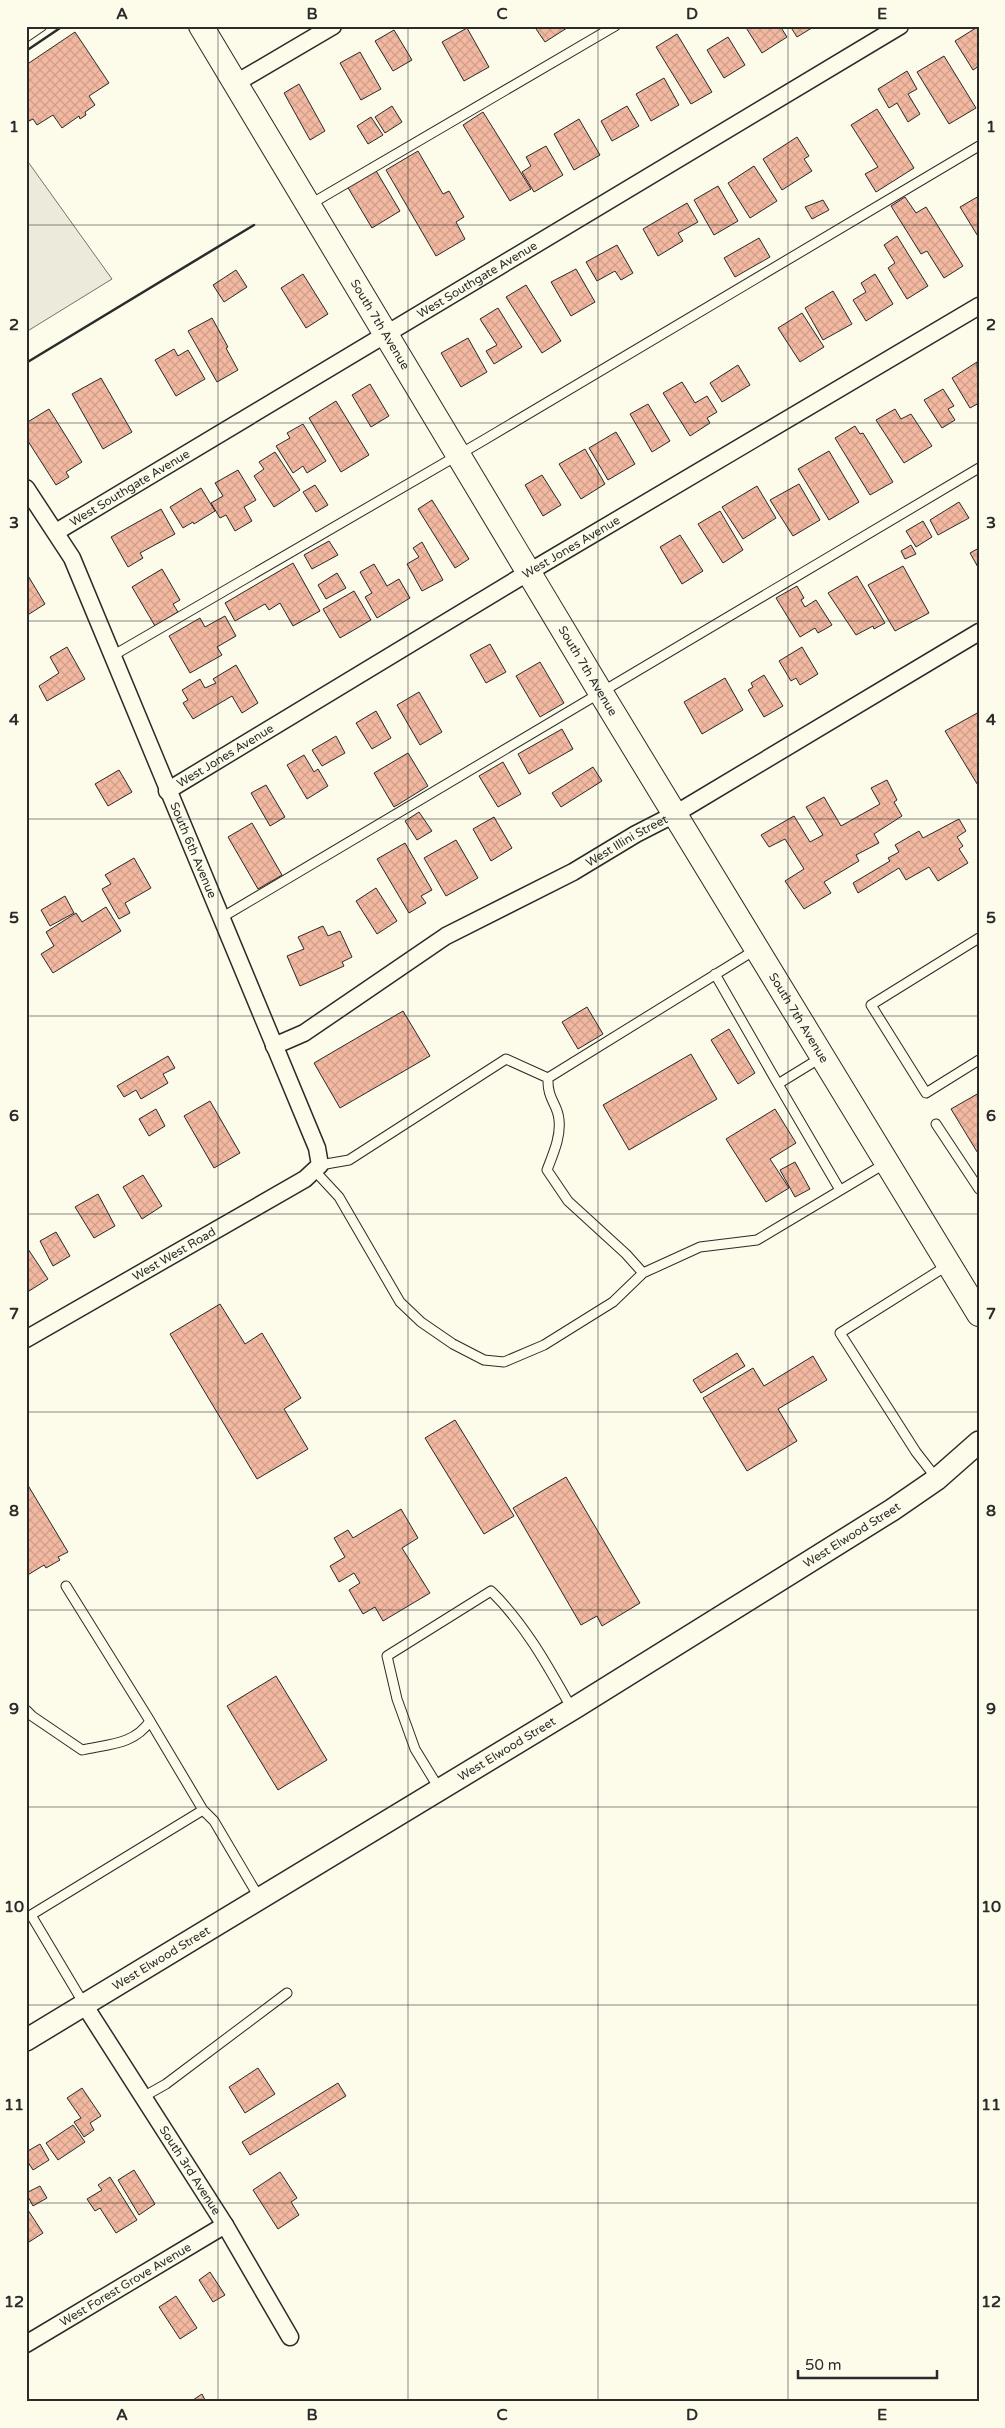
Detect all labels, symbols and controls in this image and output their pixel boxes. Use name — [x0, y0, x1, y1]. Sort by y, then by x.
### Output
text: A — [116, 4, 128, 24]
text: B — [306, 4, 318, 24]
text: C — [496, 4, 508, 24]
text: D — [686, 4, 698, 24]
text: E — [877, 4, 887, 24]
text: 1 — [9, 117, 19, 137]
text: 1 — [986, 117, 996, 137]
street label: West Southgate Avenue — [415, 238, 540, 321]
street label: South 7th Avenue — [348, 277, 412, 372]
text: 2 — [9, 315, 19, 335]
text: 2 — [986, 315, 996, 335]
street label: West Southgate Avenue — [67, 446, 192, 529]
text: 3 — [9, 513, 19, 533]
street label: West Jones Avenue — [520, 513, 622, 581]
text: 3 — [986, 513, 996, 533]
street label: South 7th Avenue — [555, 623, 620, 719]
text: 4 — [9, 710, 19, 730]
text: 4 — [986, 710, 996, 730]
street label: West Jones Avenue — [174, 721, 276, 790]
street label: South 6th Avenue — [167, 800, 219, 900]
street label: West Illini Street — [583, 812, 670, 870]
text: 5 — [9, 908, 19, 928]
text: 5 — [986, 908, 996, 928]
street label: South 7th Avenue — [766, 970, 831, 1065]
text: 6 — [9, 1106, 19, 1126]
text: 6 — [986, 1106, 996, 1126]
street label: West West Road — [130, 1224, 218, 1284]
text: 7 — [9, 1304, 19, 1324]
text: 7 — [986, 1304, 996, 1324]
street label: West Elwood Street — [801, 1499, 903, 1570]
text: 8 — [9, 1501, 19, 1521]
text: 8 — [986, 1501, 996, 1521]
text: 9 — [9, 1699, 19, 1719]
text: 9 — [986, 1699, 996, 1719]
street label: West Elwood Street — [455, 1714, 558, 1784]
text: 10 — [4, 1897, 24, 1917]
text: 10 — [981, 1897, 1001, 1917]
street label: West Elwood Street — [110, 1923, 213, 1993]
text: 11 — [4, 2095, 24, 2115]
text: 11 — [981, 2095, 1001, 2115]
street label: South 3rd Avenue — [156, 2123, 224, 2218]
street label: West Forest Grove Avenue — [57, 2240, 194, 2329]
text: 12 — [4, 2292, 24, 2312]
text: 12 — [981, 2292, 1001, 2312]
scale bar — [798, 2348, 936, 2380]
text: 50 m — [805, 2356, 842, 2374]
text: A — [116, 2405, 128, 2425]
text: B — [306, 2405, 318, 2425]
text: C — [496, 2405, 508, 2425]
text: D — [686, 2405, 698, 2425]
text: E — [877, 2405, 887, 2425]

